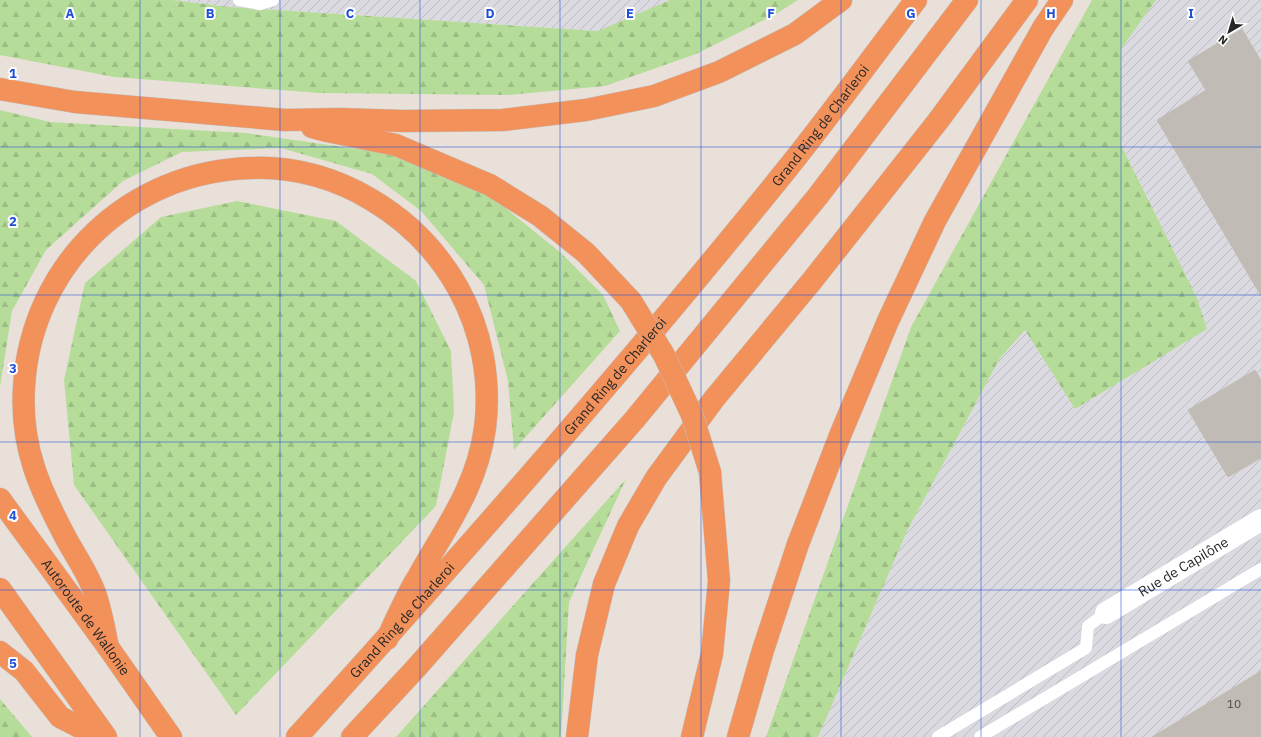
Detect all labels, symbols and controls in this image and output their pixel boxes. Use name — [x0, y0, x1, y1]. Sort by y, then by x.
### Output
text: A — [66, 5, 75, 22]
text: B — [206, 5, 215, 22]
text: C — [346, 5, 355, 22]
text: D — [485, 5, 495, 22]
text: E — [626, 5, 634, 22]
text: F — [767, 5, 775, 22]
text: G — [906, 5, 916, 22]
text: H — [1046, 5, 1056, 22]
text: I — [1188, 5, 1194, 22]
north arrow — [1209, 12, 1249, 52]
text: N — [1215, 32, 1230, 48]
street label: Grand Ring de Charleroi — [768, 61, 873, 190]
text: 1 — [9, 65, 17, 82]
text: 2 — [9, 213, 17, 230]
street label: Grand Ring de Charleroi — [560, 314, 670, 439]
text: 3 — [9, 360, 17, 377]
text: 4 — [9, 507, 17, 524]
street label: Rue de Capilône — [1135, 533, 1232, 601]
street label: Autoroute de Wallonie — [38, 555, 134, 679]
street label: Grand Ring de Charleroi — [346, 559, 458, 682]
text: 5 — [9, 655, 17, 672]
house number: 10 — [1227, 696, 1241, 711]

